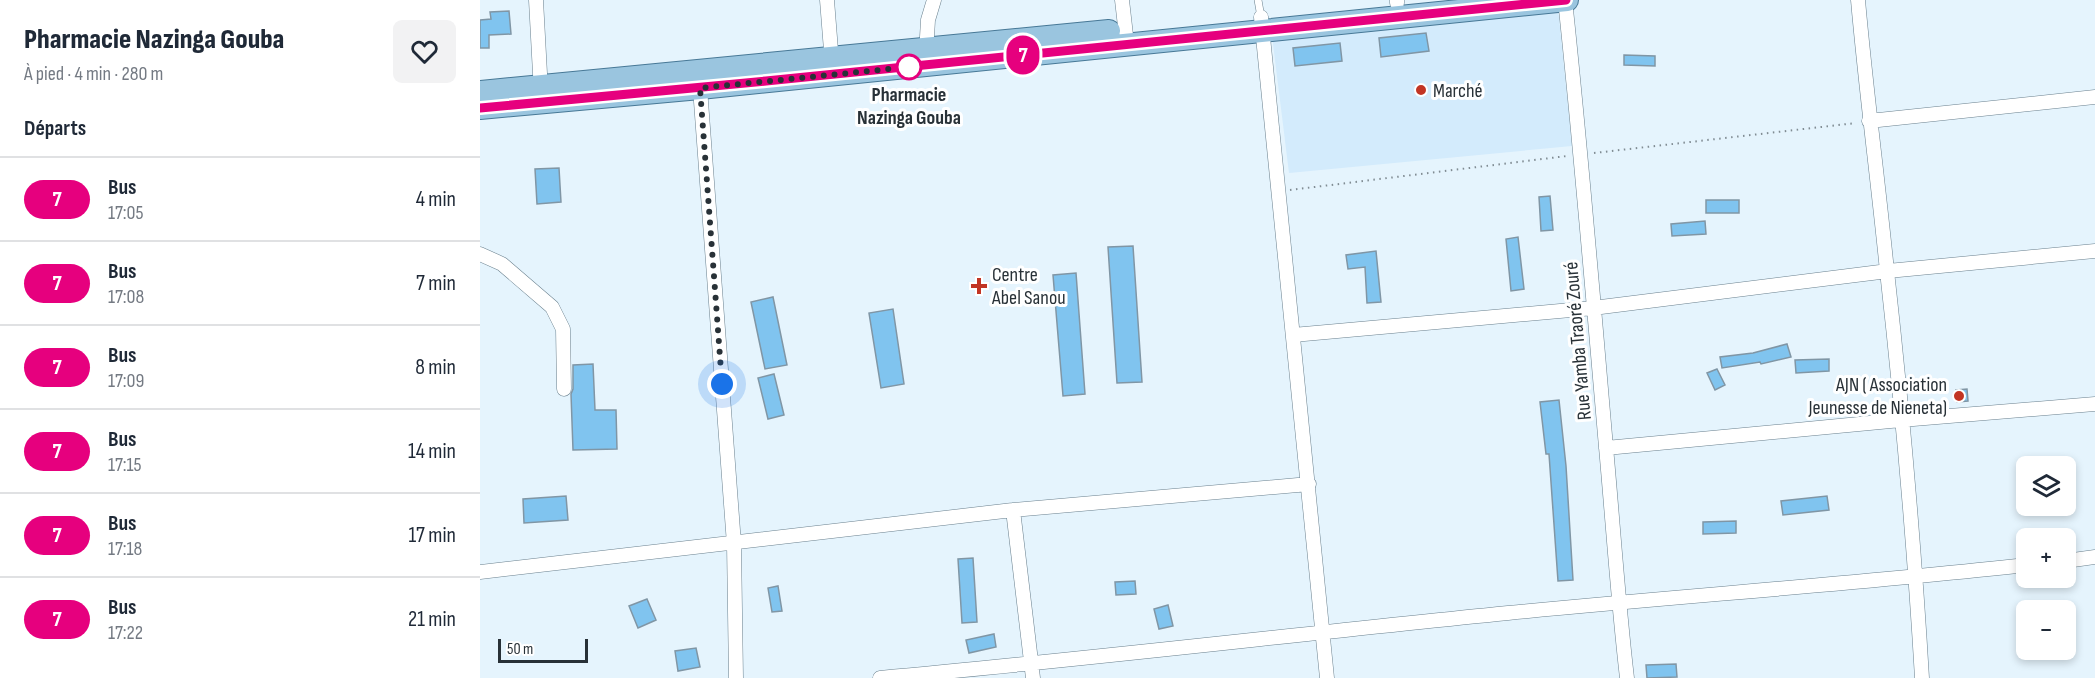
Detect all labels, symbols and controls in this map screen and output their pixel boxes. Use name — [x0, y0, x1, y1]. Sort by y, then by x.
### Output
button: heart — [393, 20, 456, 83]
text: Pharmacie Nazinga Gouba — [24, 23, 284, 56]
line badge: 7 — [1004, 36, 1042, 74]
text: 7 — [1018, 43, 1028, 68]
marker: Pharmacie Nazinga Gouba — [896, 54, 922, 80]
text: À pied · 4 min · 280 m — [24, 62, 163, 86]
place label: Marché — [1433, 79, 1483, 103]
place label: Pharmacie Nazinga Gouba — [857, 83, 961, 130]
marker: Marché — [1414, 83, 1428, 97]
text: Départs — [24, 115, 86, 142]
text: Bus — [108, 174, 137, 201]
text: 4 min — [416, 186, 456, 213]
text: 7 — [52, 187, 62, 212]
text: 17:05 — [108, 201, 144, 225]
text: Bus — [108, 258, 137, 285]
street label: Rue Yamba Traoré Zouré — [1559, 261, 1597, 421]
place label: Centre Abel Sanou — [991, 263, 1066, 310]
text: 7 min — [416, 270, 456, 297]
text: 7 — [52, 271, 62, 296]
marker: Centre Abel Sanou — [970, 277, 988, 295]
text: 17:08 — [108, 285, 144, 309]
text: Bus — [108, 342, 137, 369]
text: 8 min — [415, 354, 456, 381]
text: 7 — [52, 355, 62, 380]
text: 17:09 — [108, 369, 144, 393]
your location — [707, 369, 737, 399]
place label: AJN ( Association Jeunesse de Nieneta) — [1807, 373, 1947, 420]
marker: AJN ( Association Jeunesse de Nieneta) — [1952, 389, 1966, 403]
text: Bus — [108, 426, 137, 453]
text: 14 min — [408, 438, 456, 465]
text: 7 — [52, 439, 62, 464]
text: 17:15 — [108, 453, 142, 477]
map controls — [2016, 456, 2076, 660]
button: layers — [2016, 456, 2076, 516]
text: Bus — [108, 510, 137, 537]
text: 17 min — [408, 522, 456, 549]
text: 7 — [52, 523, 62, 548]
button: + — [2016, 528, 2076, 588]
text: 17:18 — [108, 537, 142, 561]
text: Bus — [108, 594, 137, 621]
button: − — [2016, 600, 2076, 660]
text: 21 min — [408, 606, 456, 633]
text: 7 — [52, 607, 62, 632]
text: 17:22 — [108, 621, 143, 645]
scale bar — [498, 636, 588, 664]
text: 50 m — [507, 640, 533, 659]

